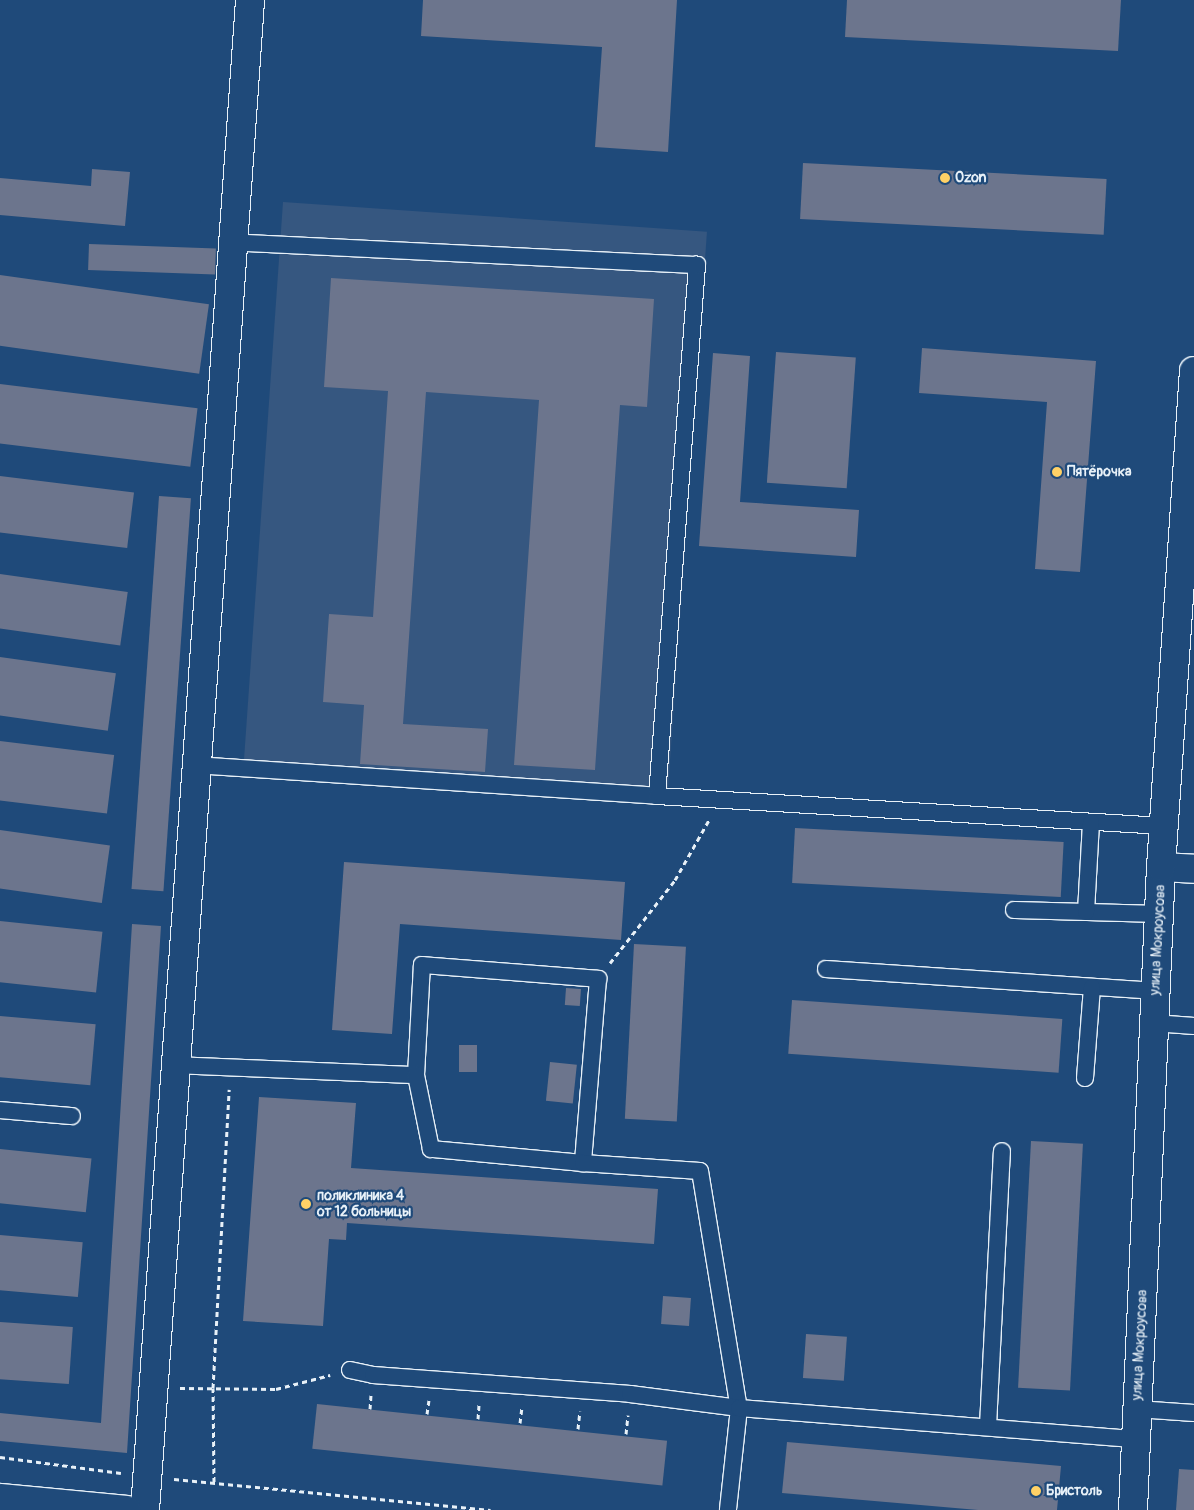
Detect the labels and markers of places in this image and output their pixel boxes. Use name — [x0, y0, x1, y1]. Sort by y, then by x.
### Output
place label: Ozon — [955, 170, 986, 186]
marker: Ozon — [939, 172, 951, 184]
place label: Пятёрочка — [1067, 464, 1131, 480]
marker: Пятёрочка — [1051, 466, 1063, 478]
place label: поликлиника 4 от 12 больницы — [317, 1188, 411, 1220]
marker: поликлиника 4 от 12 больницы — [299, 1197, 313, 1211]
place label: Бристоль — [1046, 1483, 1102, 1499]
marker: Бристоль — [1030, 1485, 1042, 1497]

